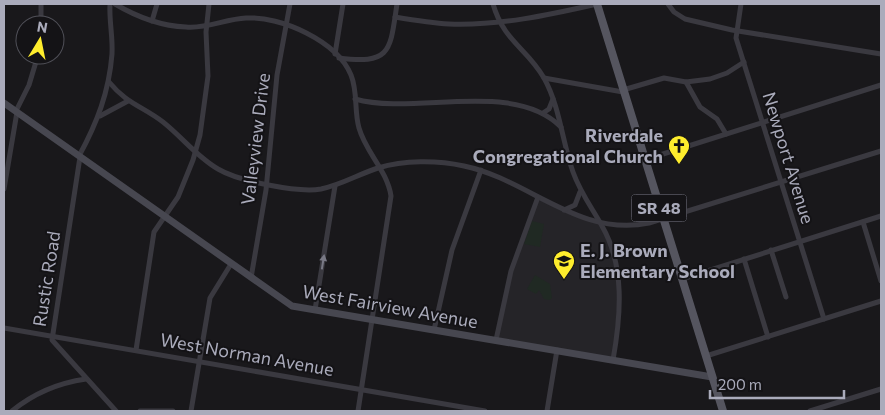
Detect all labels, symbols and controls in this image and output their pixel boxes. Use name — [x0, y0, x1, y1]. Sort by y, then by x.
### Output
north arrow — [15, 15, 65, 65]
text: N — [36, 17, 49, 36]
street label: Valleyview Drive — [236, 72, 274, 206]
street label: Newport Avenue — [758, 89, 819, 226]
place label: Riverdale Congregational Church — [473, 124, 663, 167]
church icon: Riverdale Congregational Church — [667, 134, 691, 165]
road number: SR 48 — [632, 194, 686, 222]
street label: Rustic Road — [28, 229, 64, 328]
place label: E. J. Brown Elementary School — [580, 239, 735, 282]
school or university icon: E. J. Brown Elementary School — [552, 249, 576, 280]
one-way arrow — [319, 254, 327, 270]
street label: West Fairview Avenue — [301, 280, 480, 332]
street label: West Norman Avenue — [159, 328, 336, 380]
scale bar — [710, 368, 844, 400]
text: 200 m — [718, 375, 762, 393]

